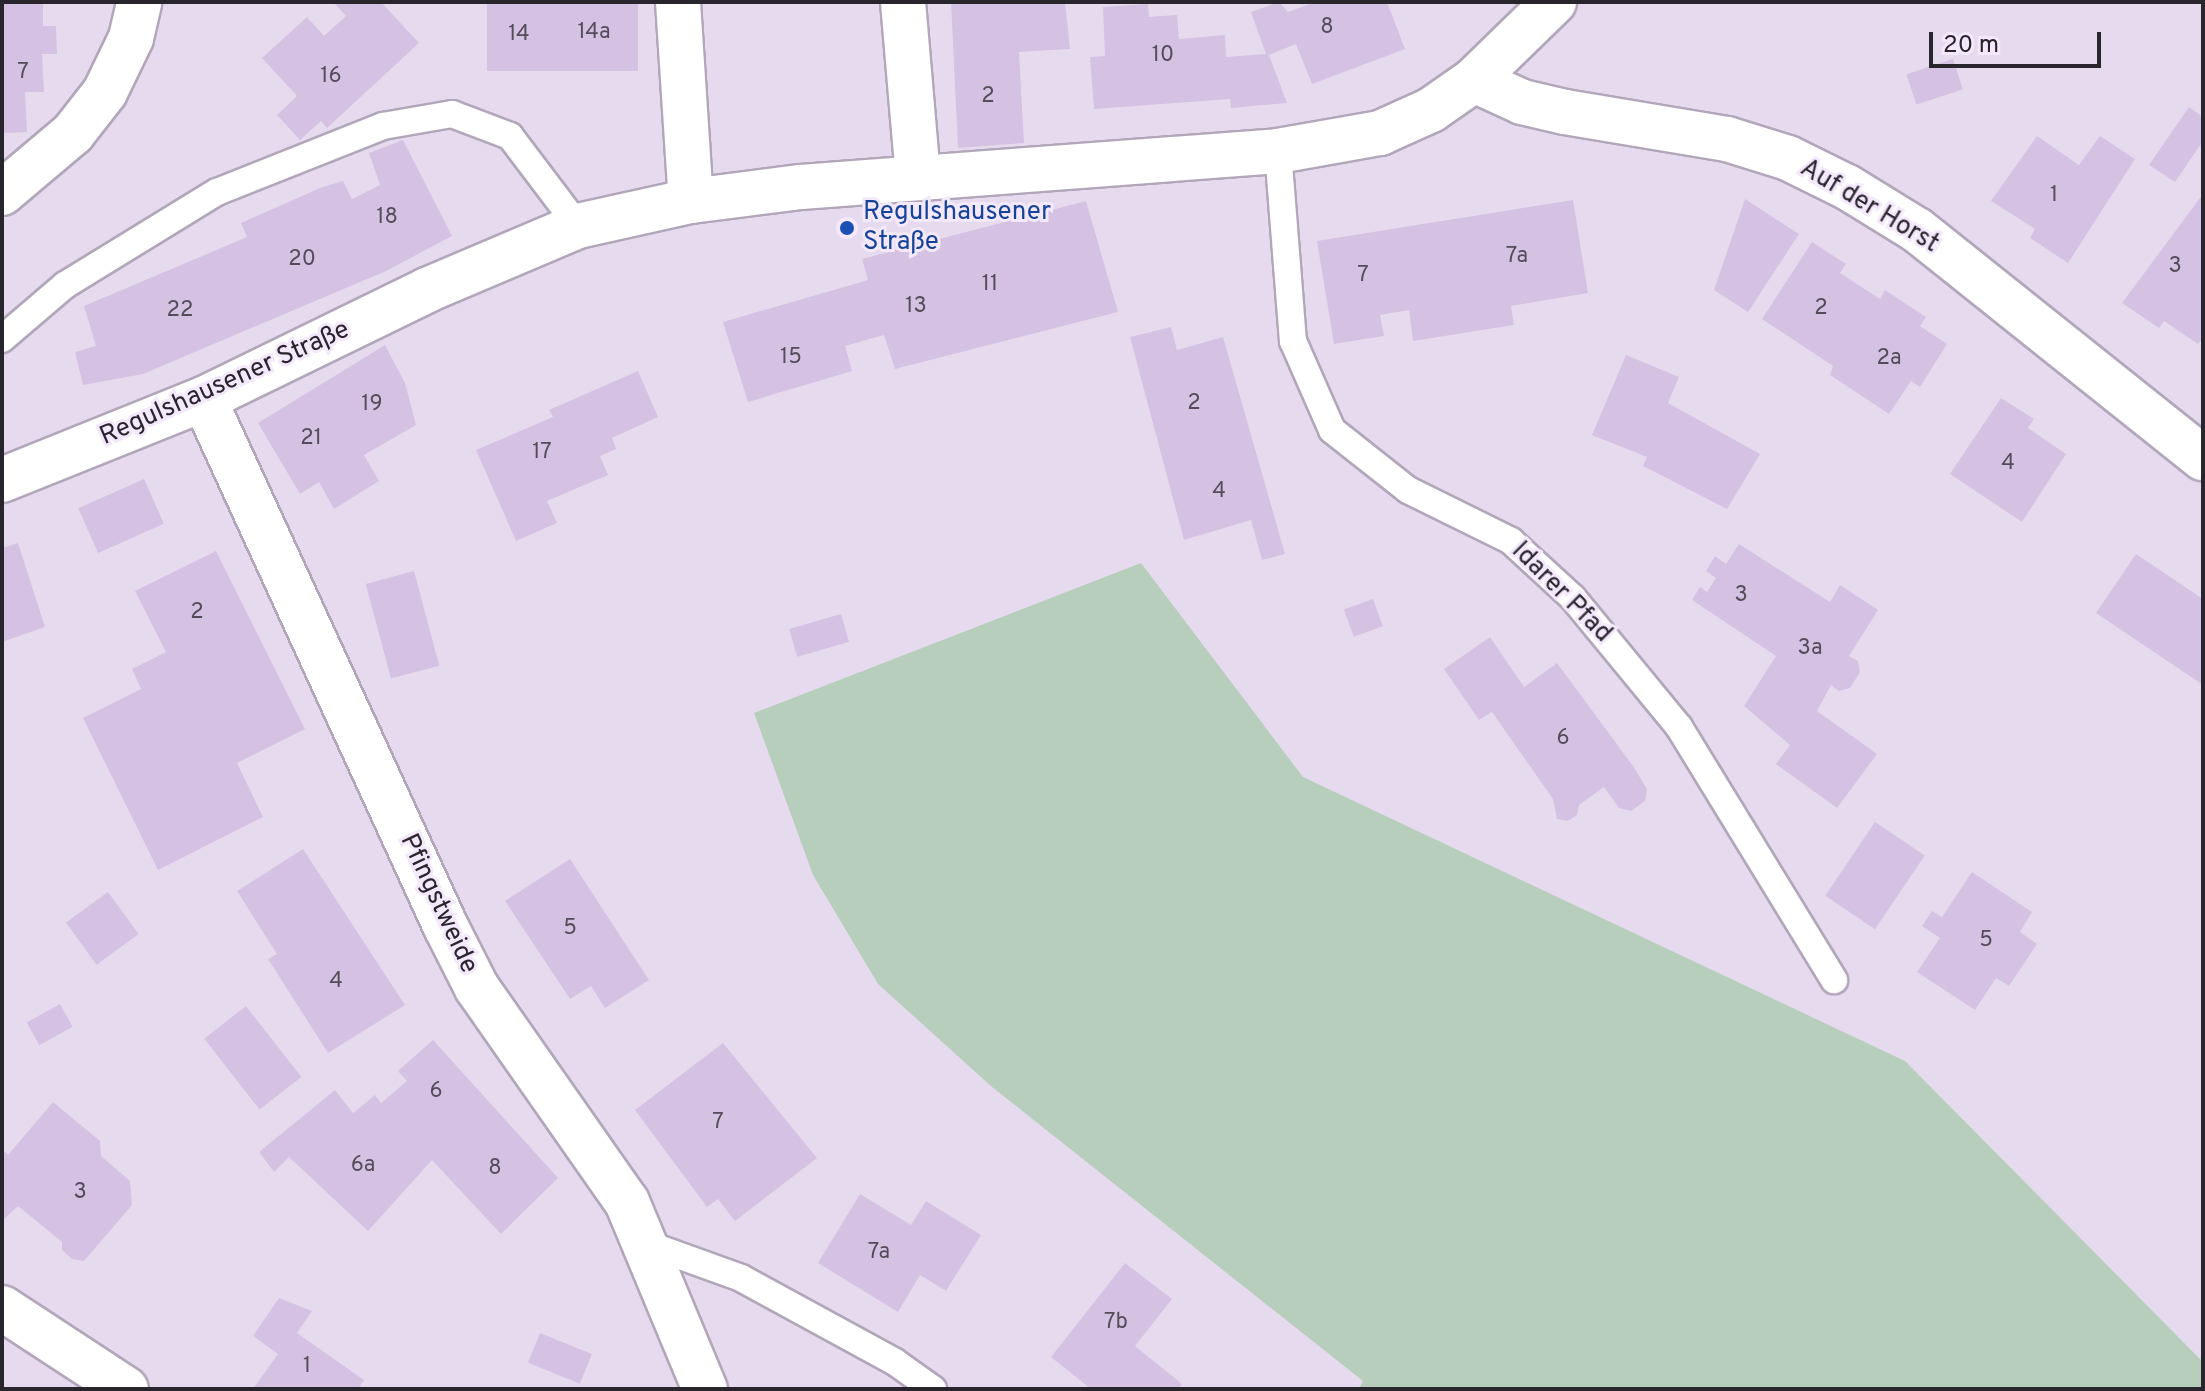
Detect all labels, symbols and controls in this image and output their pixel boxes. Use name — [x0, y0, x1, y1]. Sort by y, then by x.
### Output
house number: 8 — [1320, 15, 1334, 41]
scale bar — [1933, 16, 2105, 66]
house number: 14a — [578, 20, 610, 46]
house number: 14 — [508, 22, 530, 48]
text: 20 m — [1943, 31, 1999, 61]
house number: 10 — [1152, 43, 1174, 69]
house number: 7 — [17, 60, 29, 86]
house number: 16 — [320, 64, 342, 90]
house number: 2 — [981, 84, 995, 110]
street label: Auf der Horst — [1794, 153, 1944, 261]
house number: 1 — [2050, 183, 2058, 209]
place label: Regulshausener Straße — [863, 197, 1051, 258]
house number: 18 — [376, 205, 398, 231]
marker: Regulshausener Straße — [838, 219, 856, 237]
house number: 7a — [1506, 244, 1528, 270]
house number: 20 — [288, 247, 316, 273]
house number: 3 — [2168, 254, 2182, 280]
house number: 7 — [1357, 263, 1369, 289]
house number: 11 — [982, 272, 998, 298]
house number: 13 — [905, 294, 927, 320]
house number: 2 — [1814, 296, 1828, 322]
house number: 22 — [167, 298, 193, 324]
street label: Regulshausener Straße — [95, 315, 355, 453]
house number: 15 — [780, 345, 802, 371]
house number: 2a — [1876, 346, 1902, 372]
house number: 2 — [1187, 391, 1201, 417]
house number: 19 — [361, 392, 383, 418]
house number: 21 — [300, 426, 322, 452]
house number: 17 — [532, 440, 552, 466]
house number: 4 — [2001, 451, 2015, 477]
house number: 4 — [1212, 479, 1226, 505]
street label: Idarer Pfad — [1504, 536, 1618, 650]
house number: 3 — [1734, 583, 1748, 609]
house number: 2 — [190, 600, 204, 626]
house number: 3a — [1797, 636, 1823, 662]
house number: 6 — [1556, 726, 1570, 752]
street label: Pfingstweide — [392, 829, 484, 979]
house number: 5 — [563, 916, 577, 942]
house number: 5 — [1979, 928, 1993, 954]
house number: 4 — [329, 969, 343, 995]
house number: 6 — [429, 1079, 443, 1105]
house number: 7 — [712, 1110, 724, 1136]
house number: 6a — [351, 1153, 375, 1179]
house number: 8 — [488, 1156, 502, 1182]
house number: 3 — [73, 1180, 87, 1206]
house number: 7a — [868, 1240, 890, 1266]
house number: 7b — [1104, 1310, 1128, 1336]
house number: 1 — [303, 1354, 311, 1380]

